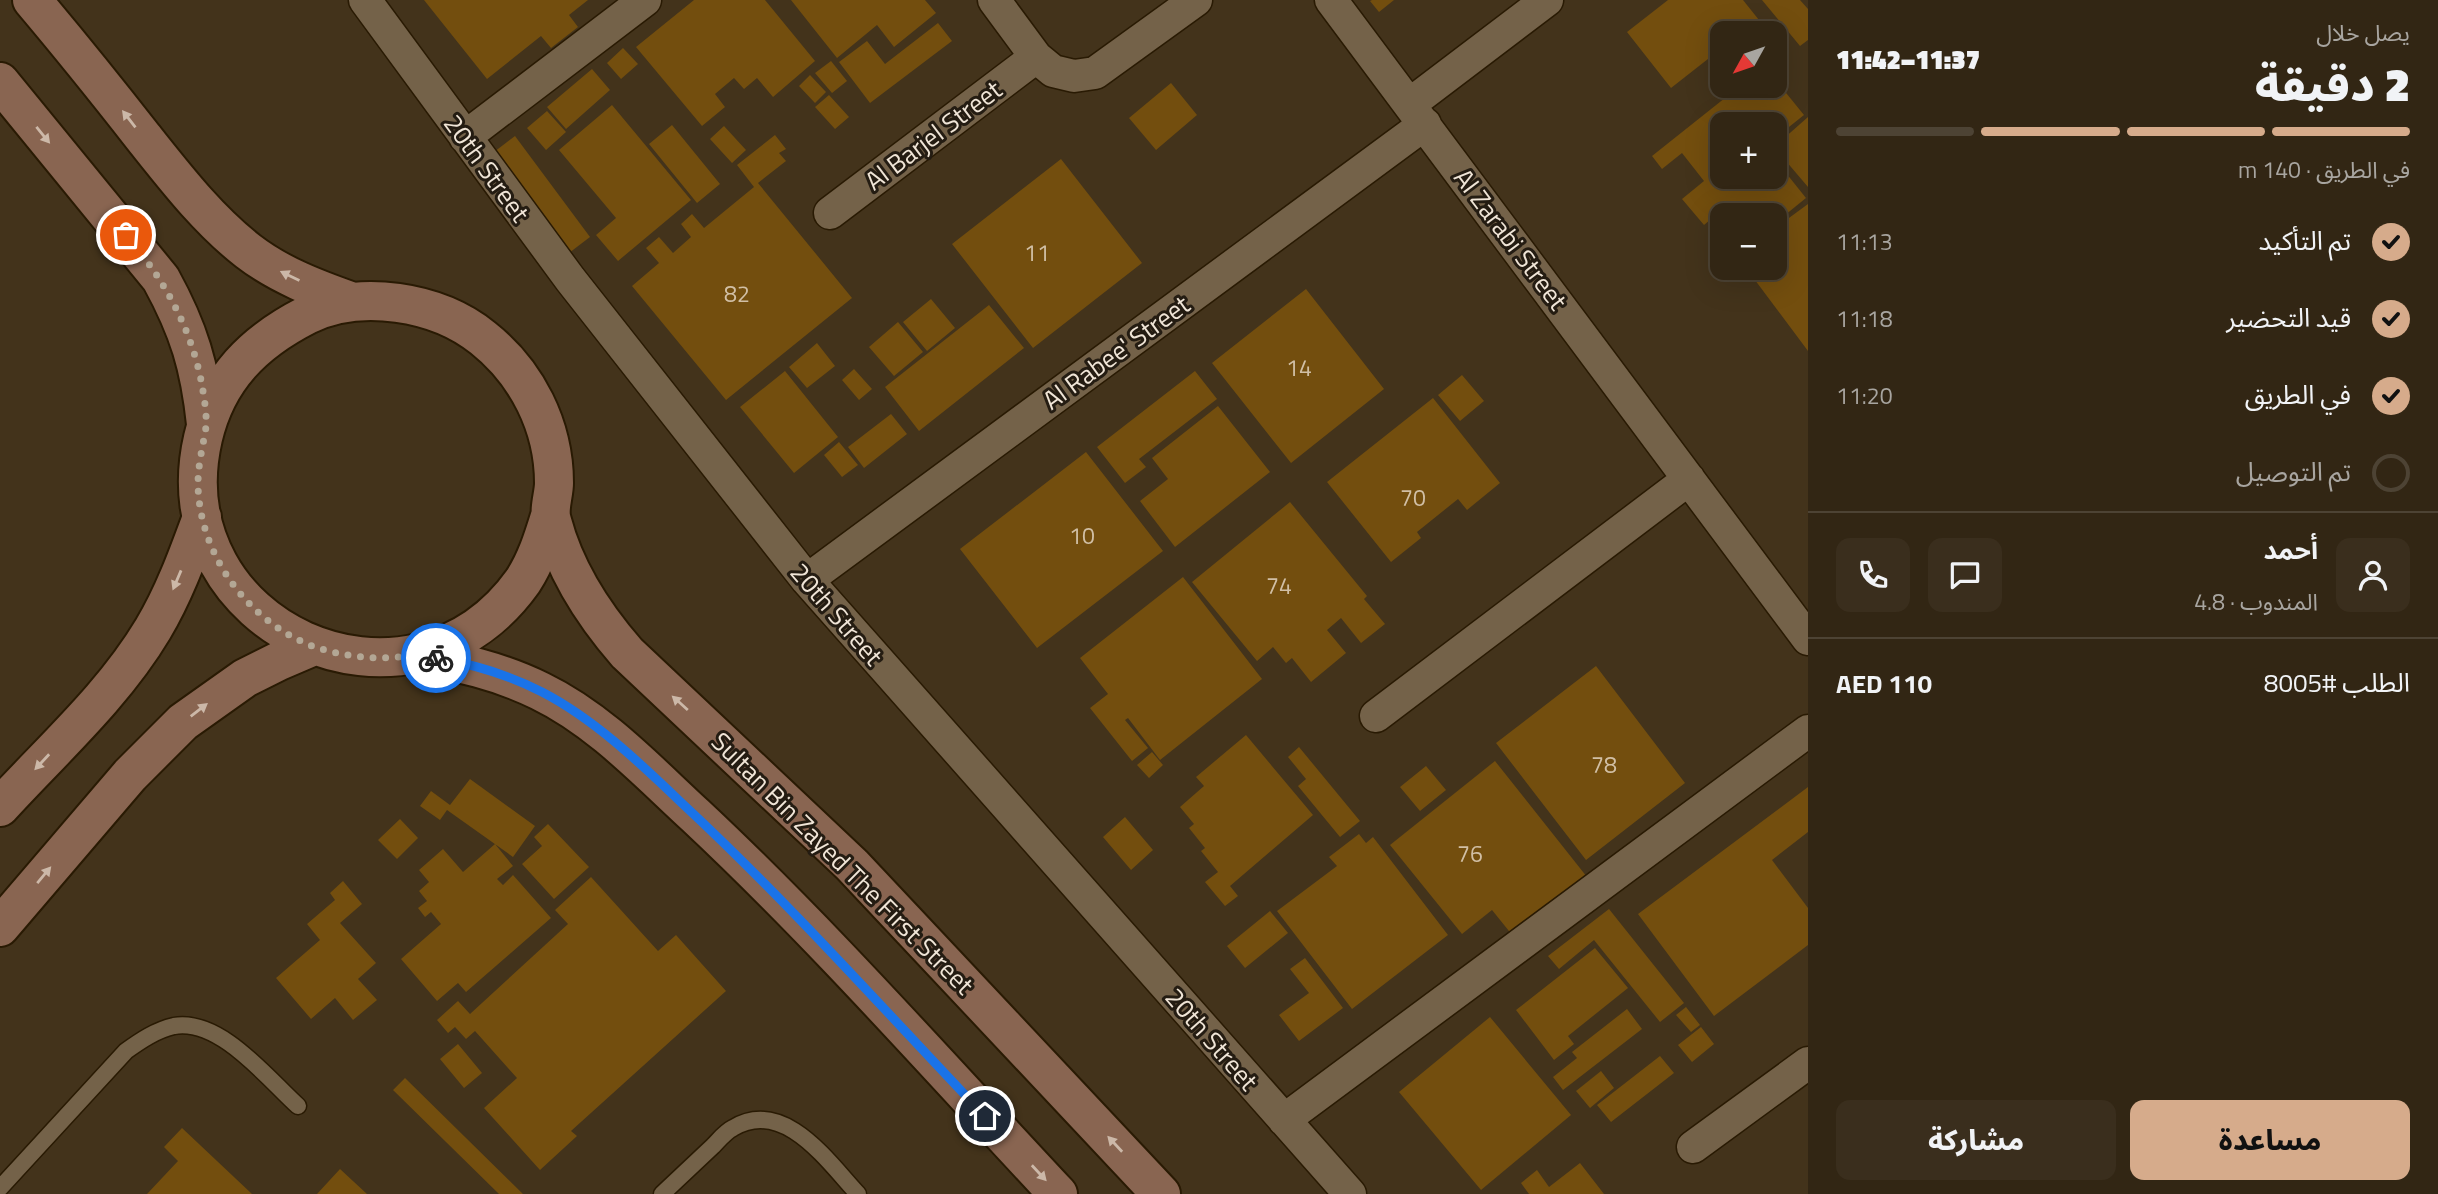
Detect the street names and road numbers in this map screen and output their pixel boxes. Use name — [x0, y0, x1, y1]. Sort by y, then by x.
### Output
street label: Al Barjel Street — [856, 70, 1010, 200]
street label: 20th Street — [434, 106, 540, 230]
street label: Al Zarabi Street — [1445, 160, 1577, 318]
street label: Al Rabee' Street — [1034, 285, 1198, 419]
street label: 20th Street — [781, 554, 893, 674]
street label: Sultan Bin Zayed The First Street — [703, 723, 983, 1003]
street label: 20th Street — [1156, 979, 1268, 1099]

